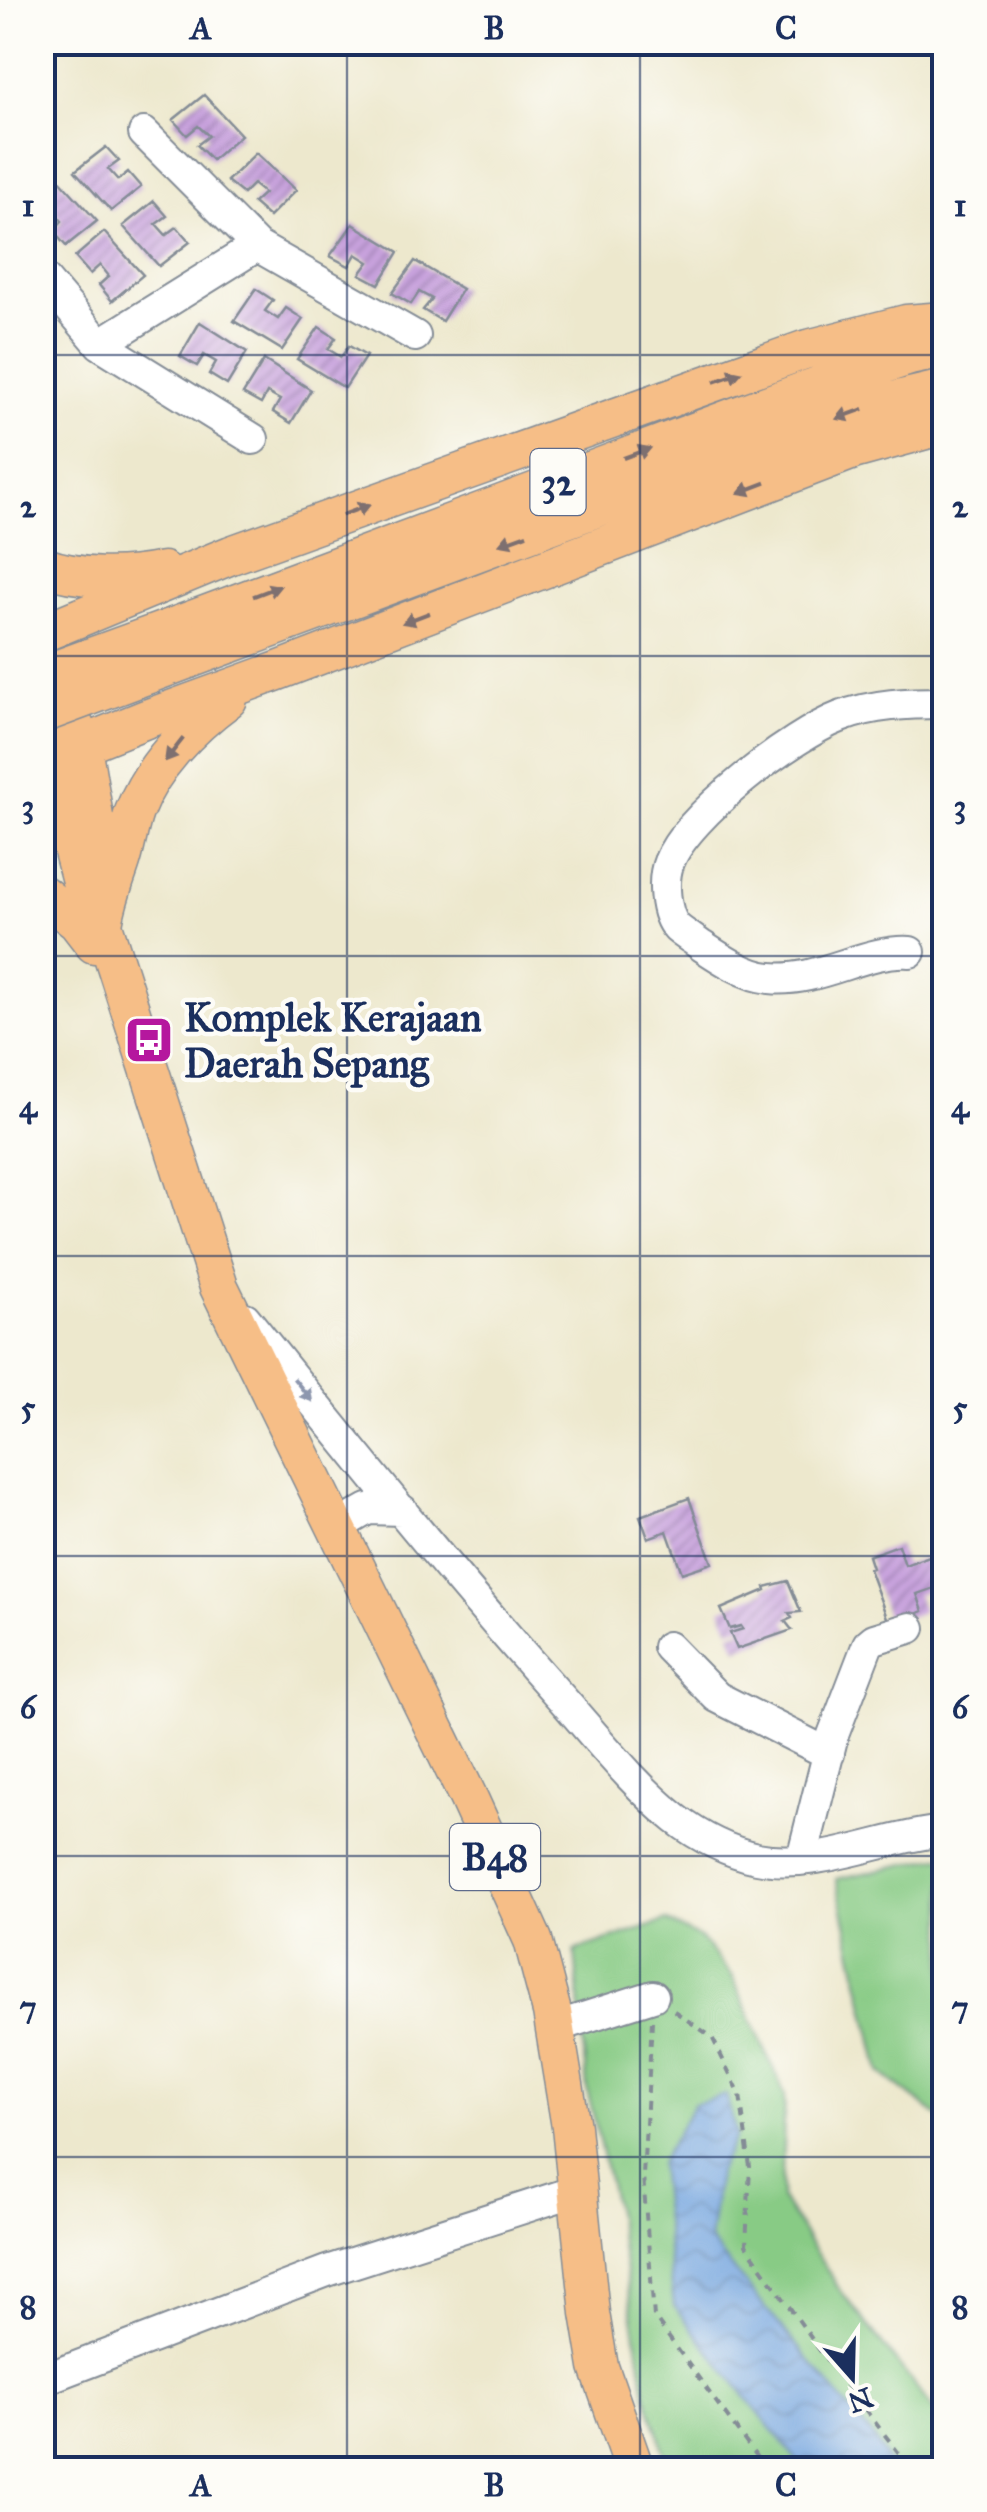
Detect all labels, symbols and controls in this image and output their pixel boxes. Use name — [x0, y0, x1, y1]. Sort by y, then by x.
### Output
text: A — [188, 9, 212, 48]
text: B — [483, 9, 505, 48]
text: C — [775, 9, 797, 48]
text: 1 — [22, 186, 35, 225]
text: 1 — [954, 186, 967, 225]
one-way arrow — [713, 369, 743, 384]
one-way arrow — [835, 406, 865, 422]
one-way arrow — [622, 445, 652, 460]
road number: 32 — [530, 449, 586, 515]
one-way arrow — [737, 481, 767, 496]
text: 2 — [20, 487, 37, 526]
text: 2 — [952, 487, 969, 526]
one-way arrow — [341, 502, 371, 517]
one-way arrow — [498, 532, 528, 547]
one-way arrow — [252, 583, 282, 598]
one-way arrow — [401, 610, 431, 626]
one-way arrow — [164, 737, 185, 763]
text: 3 — [22, 787, 34, 826]
text: 3 — [954, 787, 966, 826]
place label: Komplek Kerajaan Daerah Sepang — [184, 993, 482, 1088]
bus stop icon: Komplek Kerajaan Daerah Sepang — [123, 1014, 175, 1066]
text: 4 — [19, 1087, 38, 1126]
text: 4 — [951, 1087, 970, 1126]
one-way arrow — [292, 1377, 313, 1402]
text: 5 — [21, 1388, 36, 1427]
text: 5 — [953, 1388, 968, 1427]
text: 6 — [20, 1688, 38, 1727]
text: 6 — [952, 1688, 970, 1727]
road number: B48 — [450, 1824, 540, 1890]
text: 7 — [19, 1988, 37, 2027]
text: 7 — [951, 1988, 969, 2027]
text: 8 — [19, 2288, 37, 2327]
text: 8 — [951, 2288, 969, 2327]
north arrow — [802, 2327, 902, 2427]
text: N — [843, 2380, 878, 2421]
text: A — [188, 2466, 212, 2505]
text: B — [483, 2466, 505, 2505]
text: C — [775, 2466, 797, 2505]

